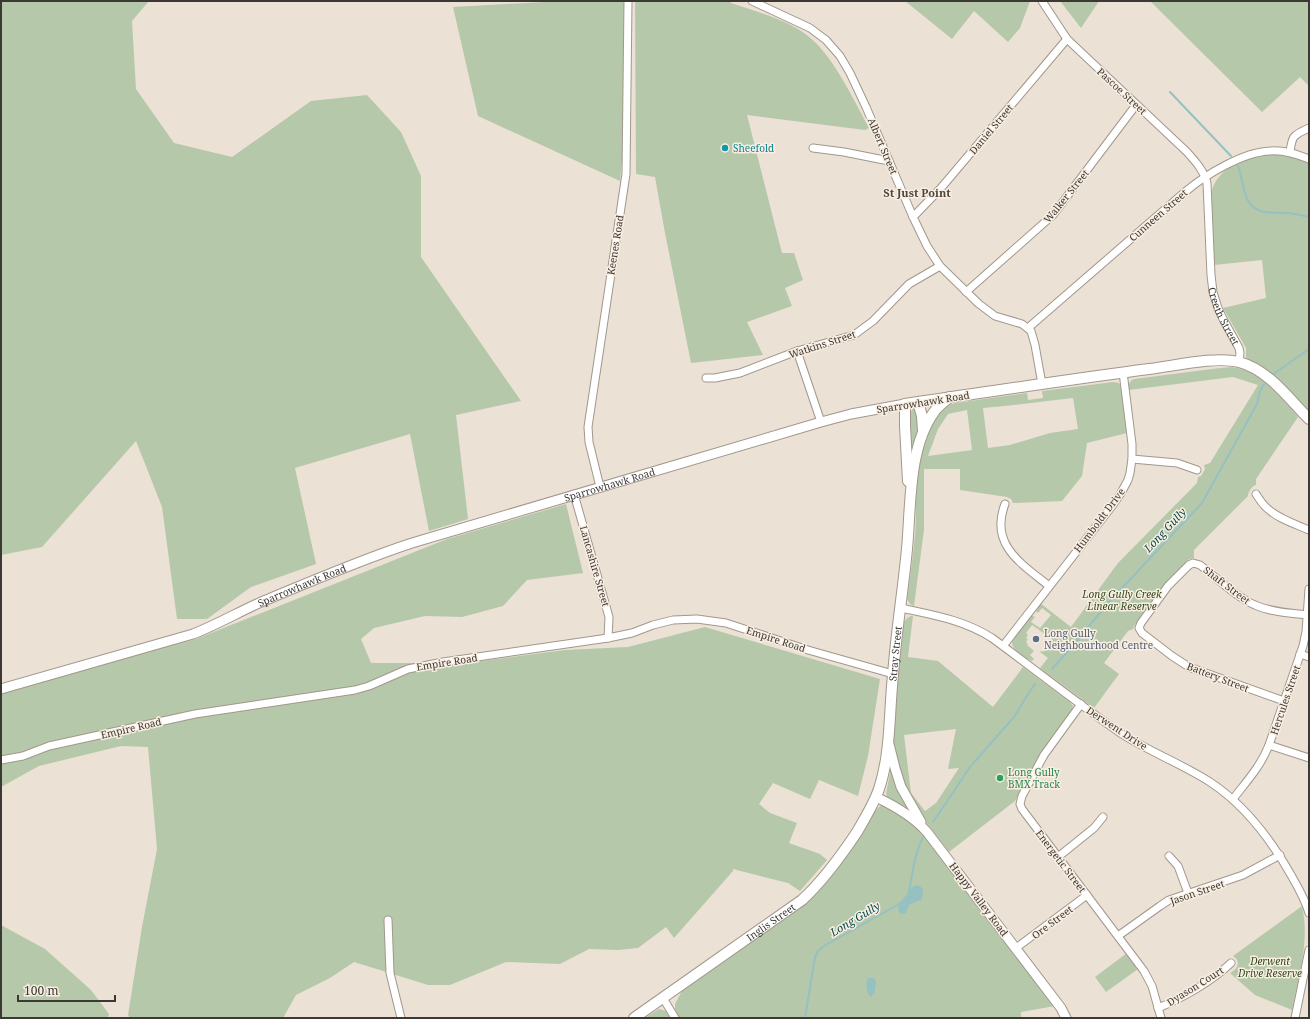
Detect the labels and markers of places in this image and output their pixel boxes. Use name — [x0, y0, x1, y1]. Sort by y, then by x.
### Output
place label: Sheefold — [733, 141, 774, 155]
marker: Sheefold — [720, 143, 730, 153]
place label: Long Gully Neighbourhood Centre — [1044, 626, 1153, 652]
marker: Long Gully Neighbourhood Centre — [1031, 634, 1041, 644]
place label: Long Gully BMX Track — [1008, 765, 1060, 791]
marker: Long Gully BMX Track — [995, 773, 1005, 783]

